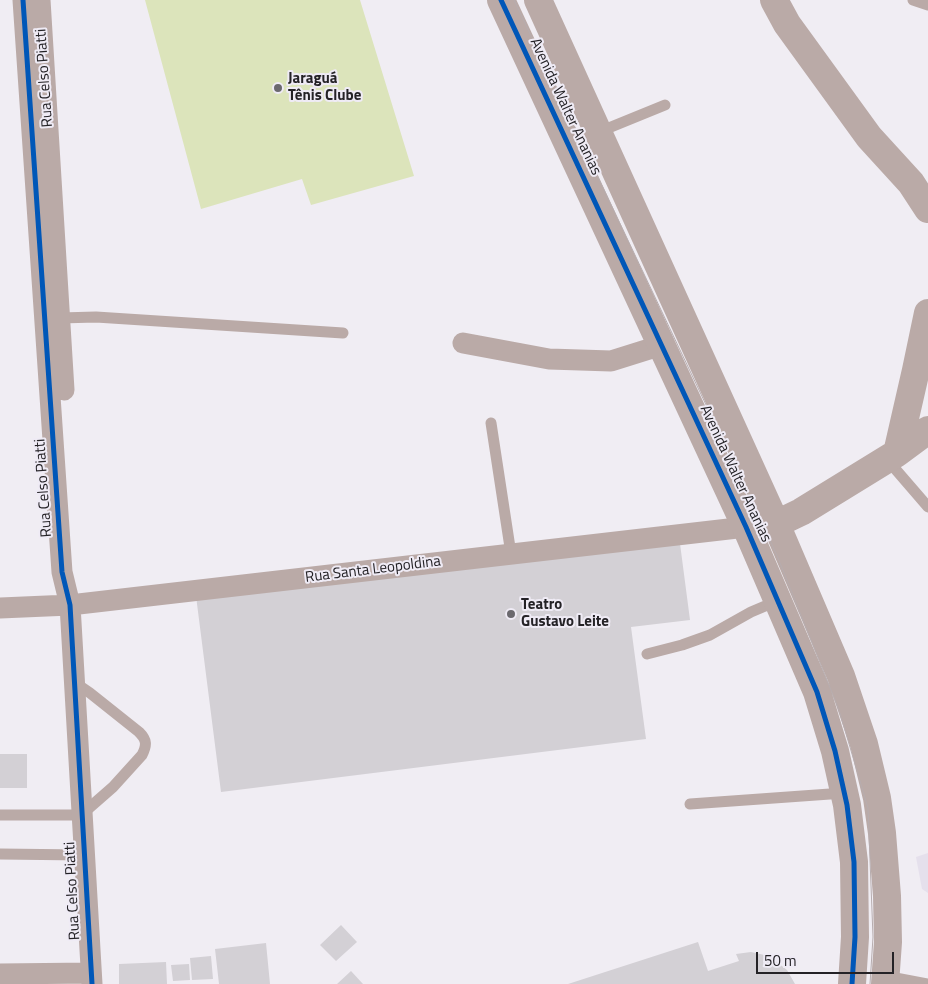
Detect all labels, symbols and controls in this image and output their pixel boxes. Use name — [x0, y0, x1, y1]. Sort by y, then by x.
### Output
street label: Rua Celso Piatti — [33, 28, 57, 128]
street label: Avenida Walter Ananias — [525, 36, 605, 178]
place label: Jaraguá Tênis Clube — [288, 70, 361, 105]
marker: Jaraguá Tênis Clube — [272, 82, 284, 94]
street label: Avenida Walter Ananias — [695, 403, 775, 545]
street label: Rua Celso Piatti — [32, 438, 56, 538]
street label: Rua Santa Leopoldina — [304, 553, 442, 587]
place label: Teatro Gustavo Leite — [521, 596, 609, 631]
marker: Teatro Gustavo Leite — [505, 608, 517, 620]
street label: Rua Celso Piatti — [61, 841, 85, 941]
scale bar — [758, 942, 896, 974]
text: 50 m — [764, 949, 797, 972]

